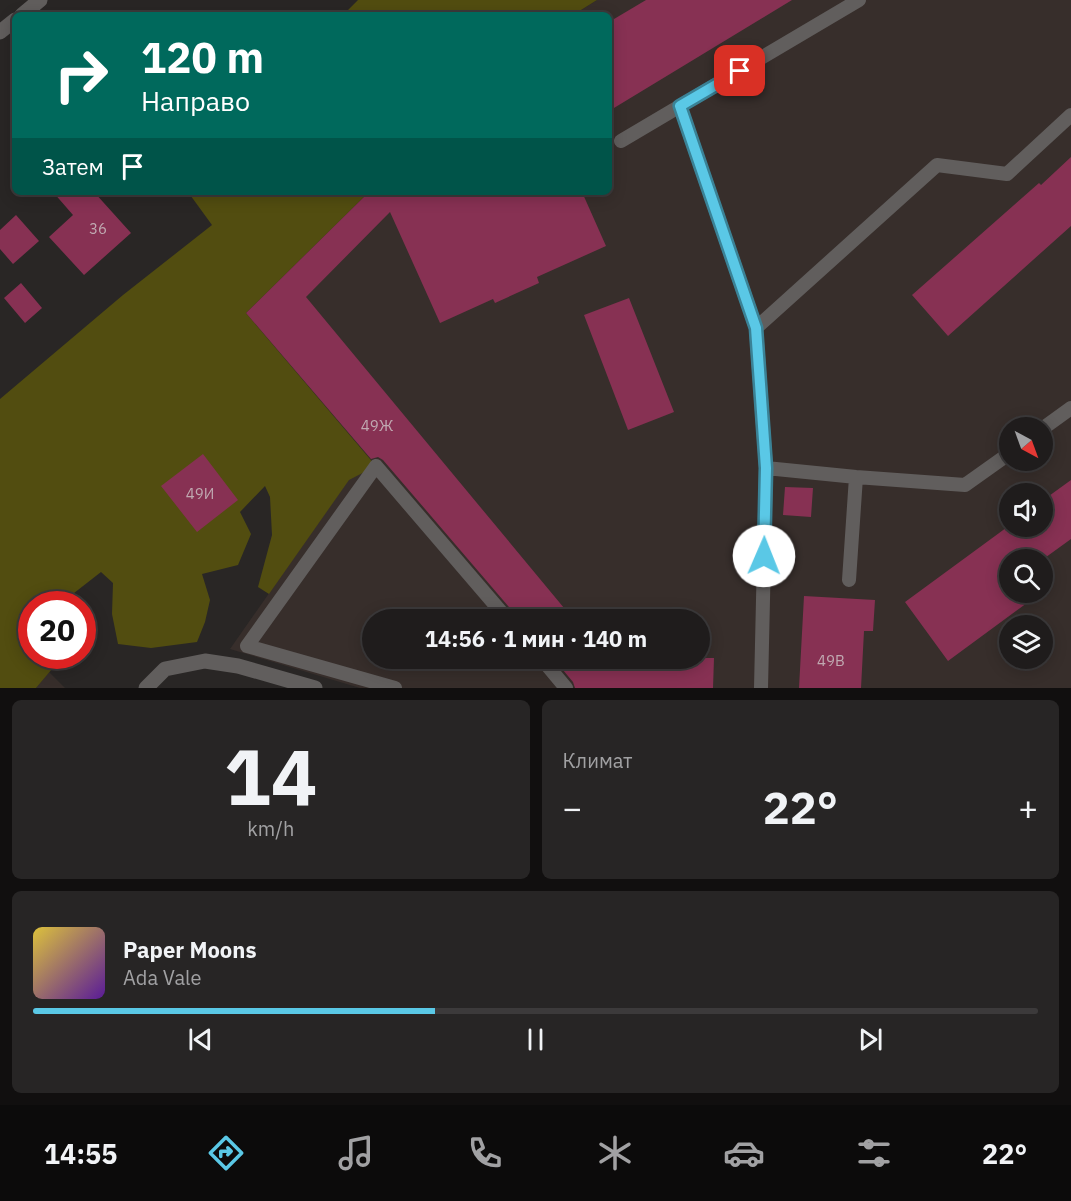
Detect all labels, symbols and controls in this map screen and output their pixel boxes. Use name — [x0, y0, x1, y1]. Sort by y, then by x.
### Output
text: 120 m — [141, 30, 264, 85]
icon: right — [42, 36, 120, 114]
pin — [714, 45, 765, 96]
icon: arrive — [723, 54, 756, 87]
text: Направо — [141, 83, 250, 118]
icon: arrive — [116, 150, 149, 183]
text: Затем — [42, 152, 104, 181]
house number: 36 — [89, 219, 107, 238]
house number: 49Ж — [361, 416, 394, 435]
north arrow — [999, 417, 1053, 471]
map controls — [999, 417, 1053, 669]
button: sound — [999, 483, 1053, 537]
house number: 49И — [186, 484, 214, 503]
position arrow — [732, 524, 796, 588]
button: search — [999, 549, 1053, 603]
speed limit sign: 20 — [18, 591, 96, 669]
button: layers — [999, 615, 1053, 669]
text: 14:56 · 1 мин · 140 m — [425, 624, 647, 653]
house number: 49В — [817, 651, 845, 670]
text: 14 — [224, 725, 318, 826]
text: Климат — [563, 747, 633, 774]
text: 22° — [763, 778, 838, 836]
text: − — [563, 786, 582, 829]
text: + — [1018, 786, 1038, 829]
text: km/h — [247, 815, 294, 842]
text: Paper Moons — [123, 935, 256, 964]
text: Ada Vale — [123, 964, 202, 991]
icon: previous — [184, 1023, 217, 1056]
icon: pause — [519, 1023, 552, 1056]
icon: next — [854, 1023, 887, 1056]
icon: directions — [205, 1132, 247, 1174]
icon: music — [335, 1132, 377, 1174]
icon: phone — [464, 1132, 506, 1174]
icon: climate — [594, 1132, 636, 1174]
icon: car — [723, 1132, 765, 1174]
icon: filters — [853, 1132, 895, 1174]
text: 14:55 — [44, 1136, 117, 1171]
text: 22° — [982, 1136, 1027, 1171]

